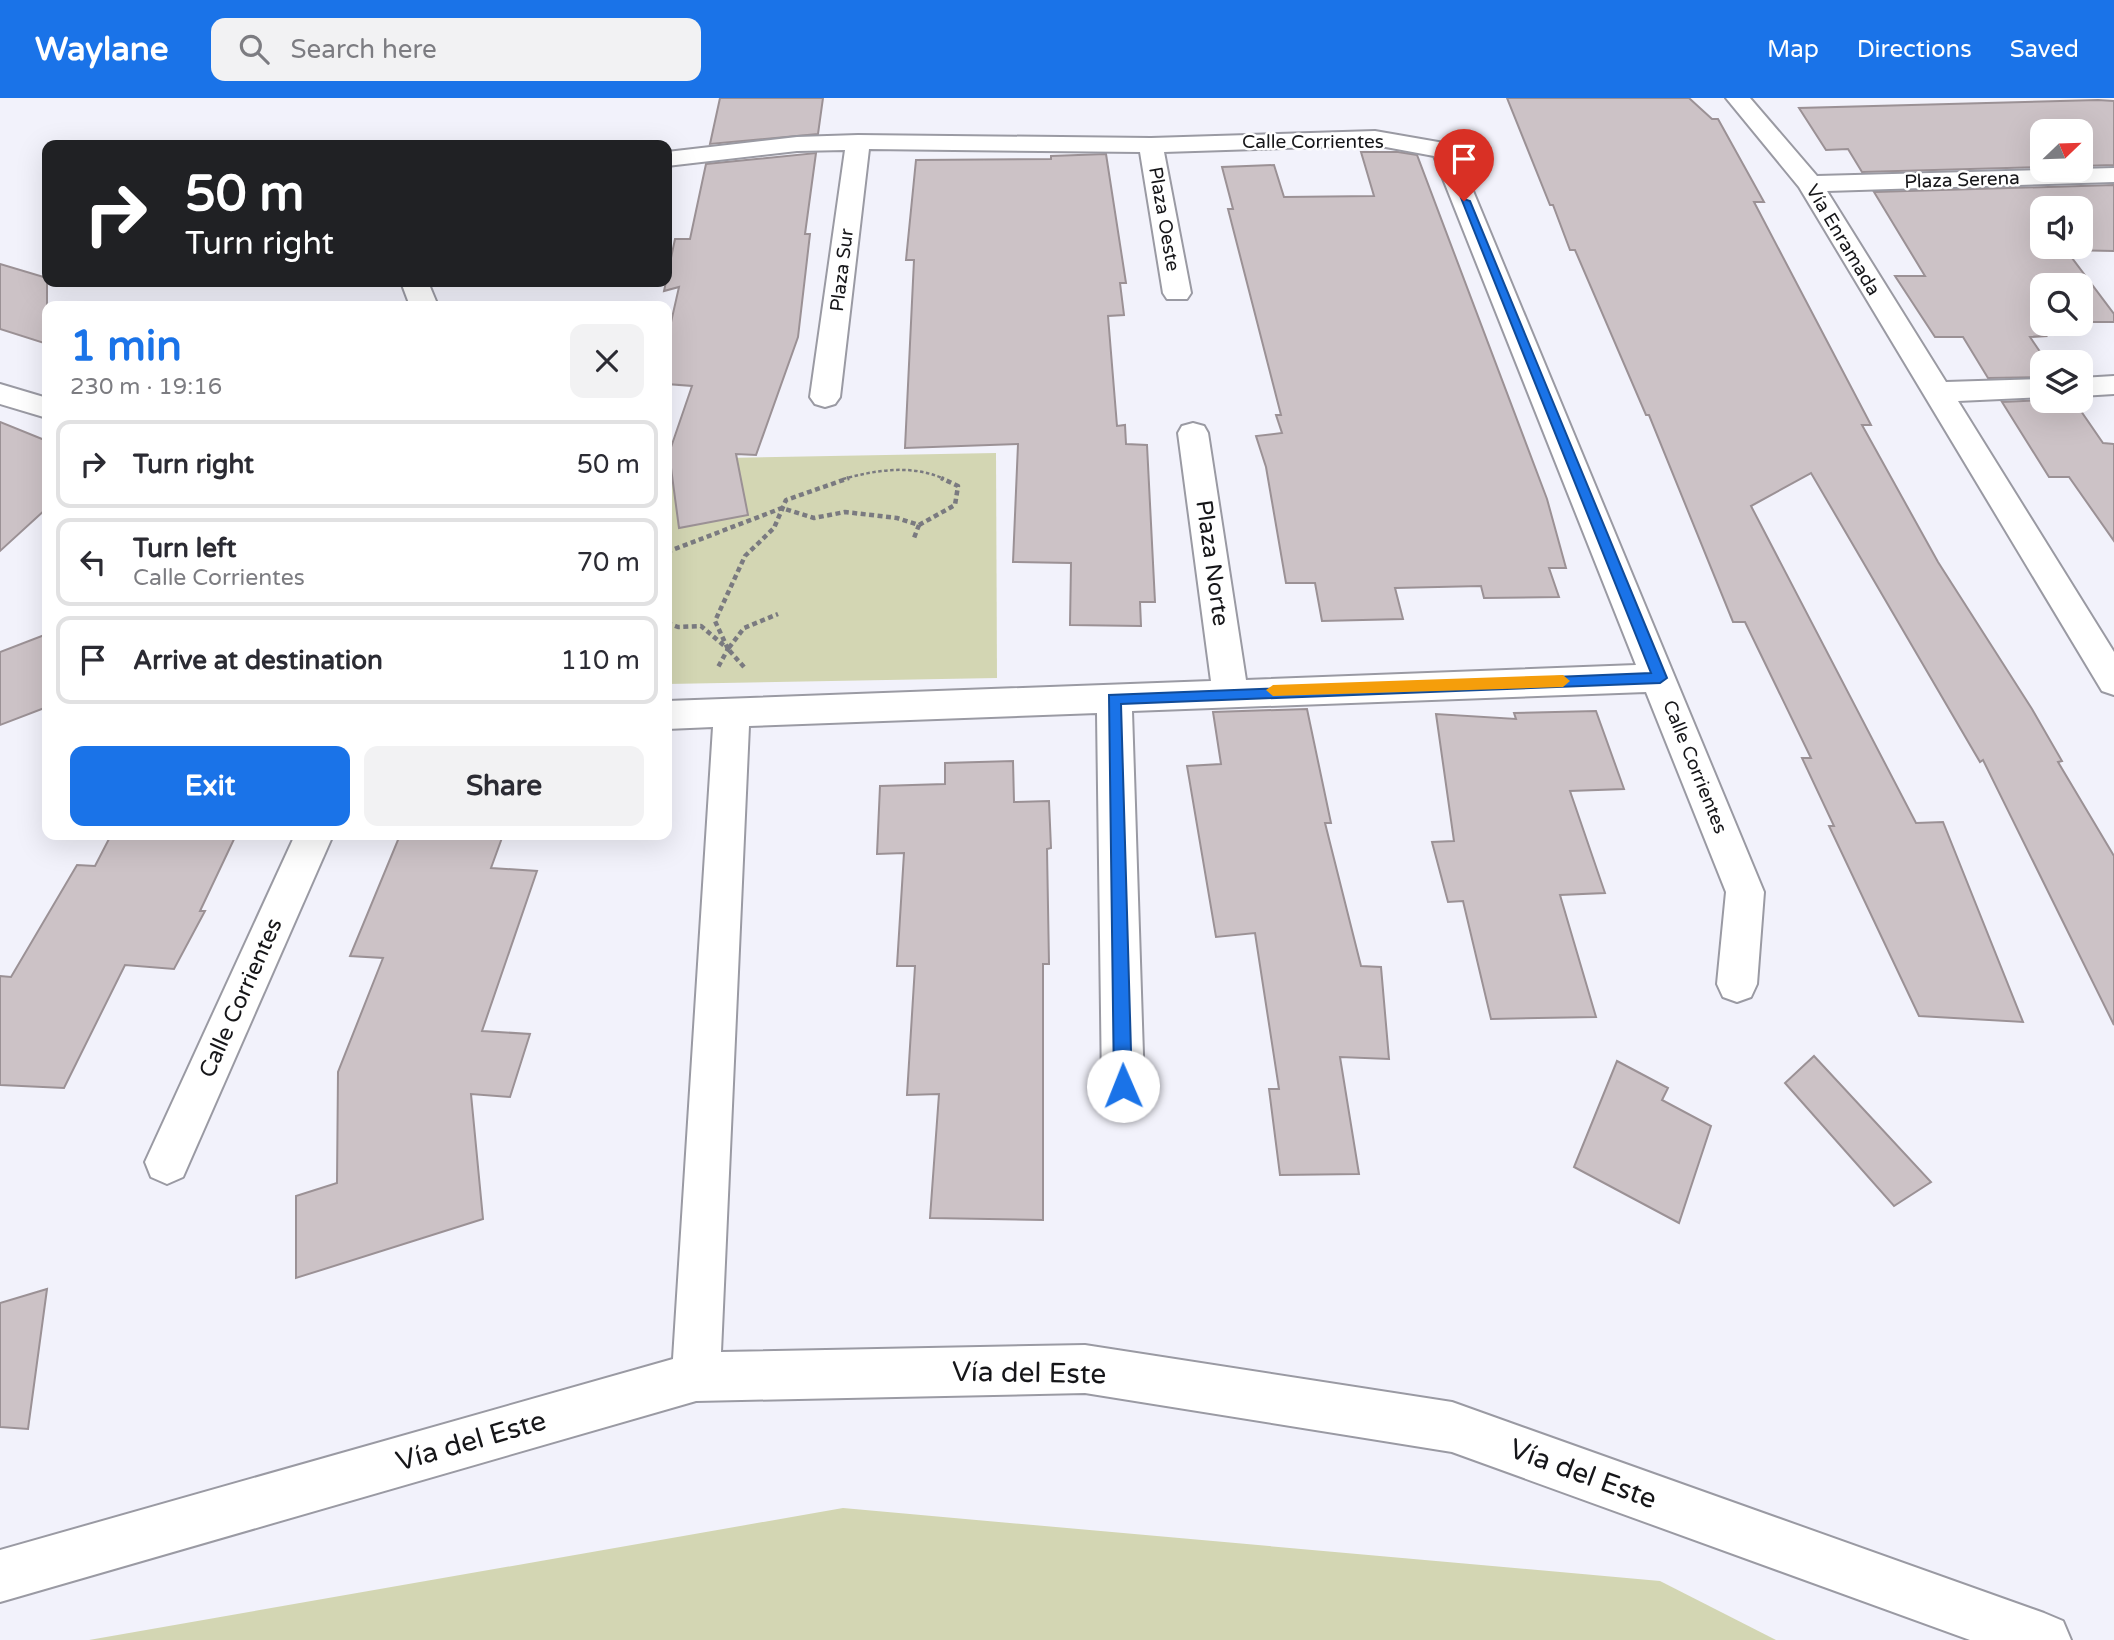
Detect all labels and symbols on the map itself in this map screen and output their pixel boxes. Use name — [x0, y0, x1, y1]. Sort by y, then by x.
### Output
north arrow — [2030, 119, 2093, 182]
pin — [1434, 129, 1494, 201]
street label: Calle Corrientes — [1242, 131, 1384, 153]
street label: Plaza Oeste — [1144, 165, 1184, 273]
street label: Plaza Serena — [1904, 167, 2020, 193]
street label: Vía Enramada — [1801, 180, 1885, 300]
street label: Plaza Sur — [826, 226, 858, 313]
street label: Plaza Norte — [1189, 498, 1235, 628]
street label: Calle Corrientes — [1658, 697, 1732, 837]
street label: Calle Corrientes — [193, 914, 289, 1082]
position arrow — [1086, 1049, 1160, 1123]
street label: Vía del Este — [952, 1355, 1106, 1391]
street label: Vía del Este — [392, 1403, 550, 1479]
street label: Vía del Este — [1505, 1432, 1661, 1516]

